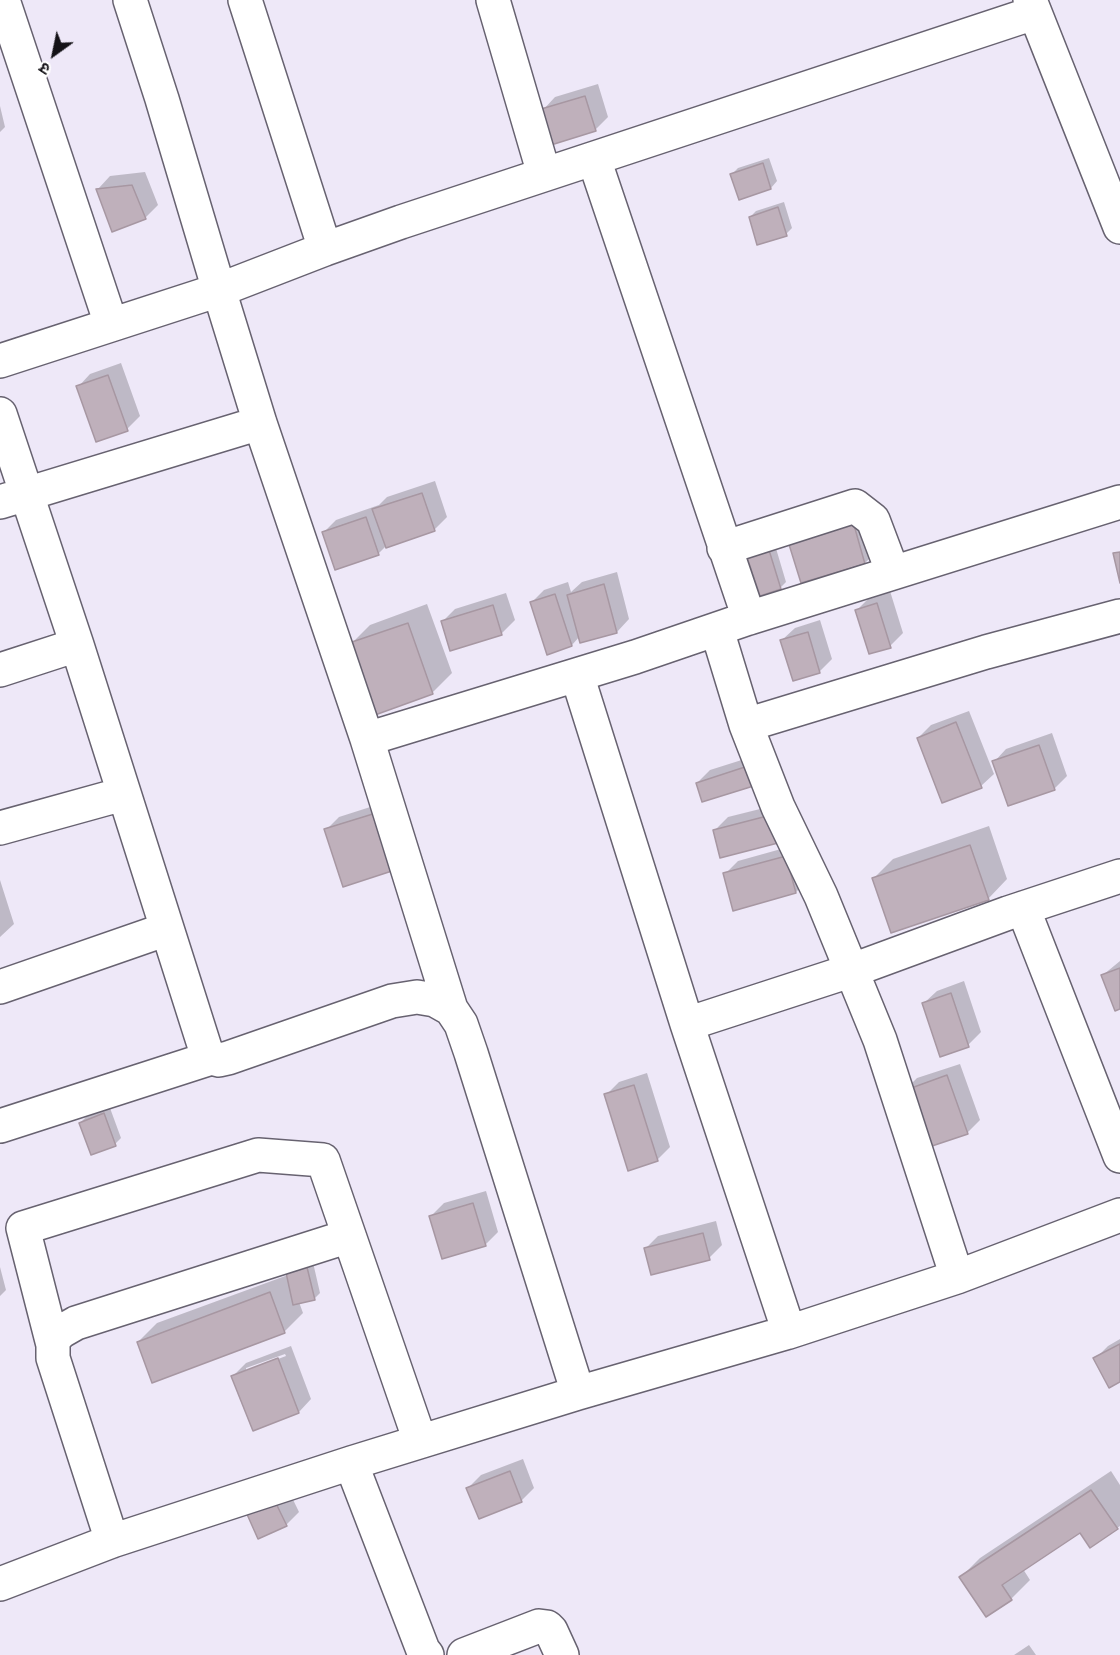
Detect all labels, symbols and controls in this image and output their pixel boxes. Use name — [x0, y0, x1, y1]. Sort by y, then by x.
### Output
north arrow — [24, 24, 84, 84]
text: उ — [35, 59, 53, 80]

